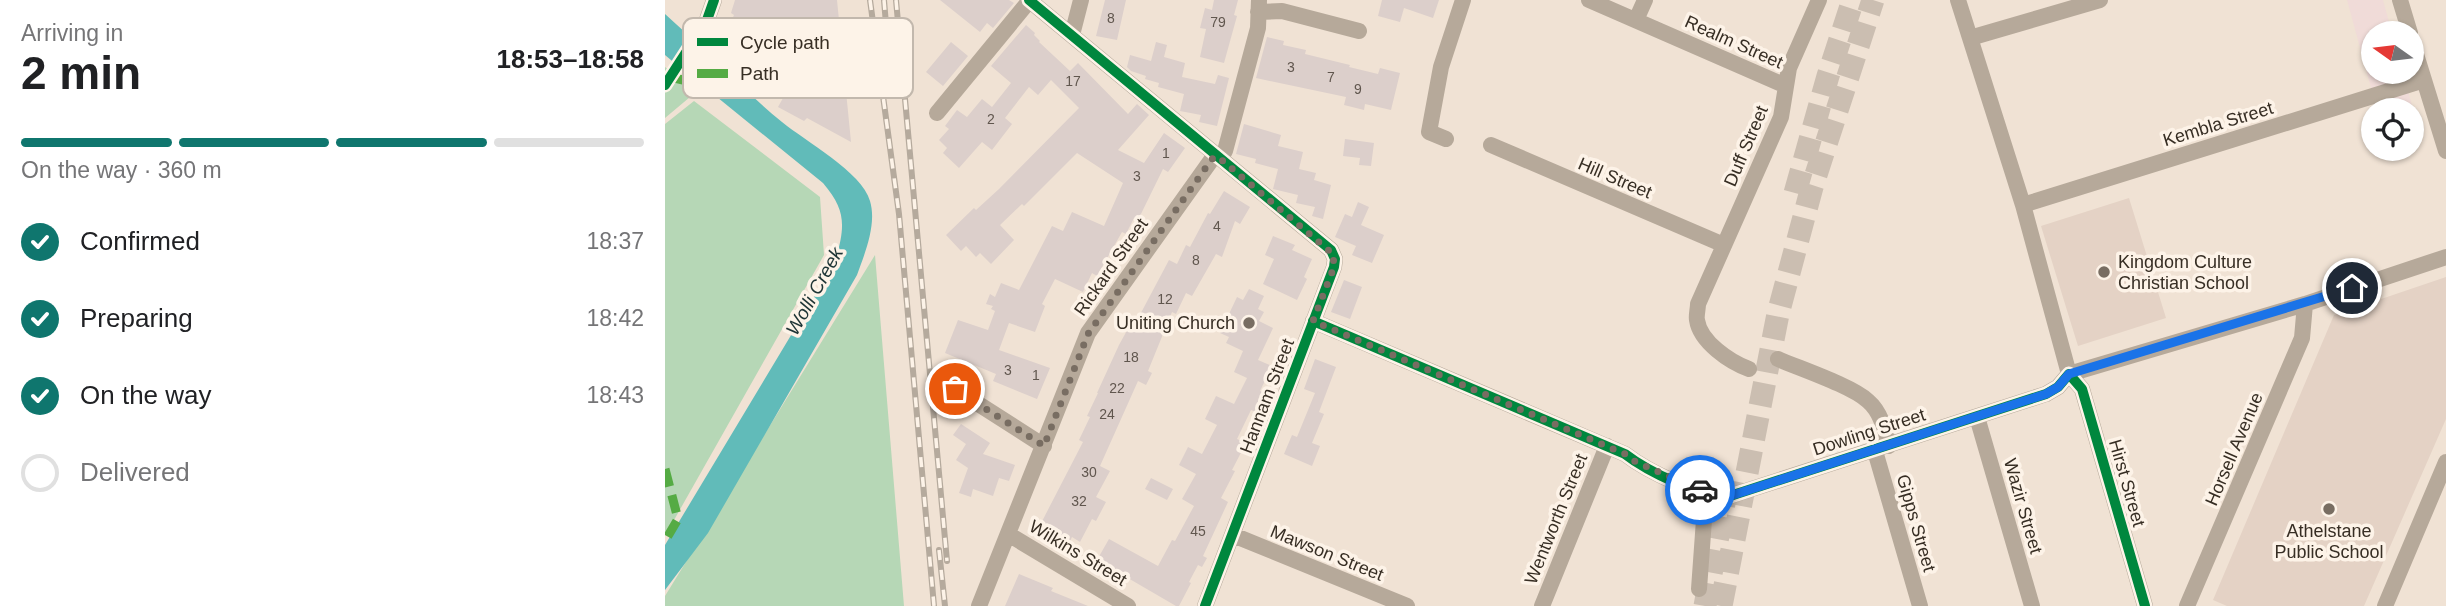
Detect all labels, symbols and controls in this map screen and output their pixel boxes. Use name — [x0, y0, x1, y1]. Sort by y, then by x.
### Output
house number: 8 — [1107, 10, 1115, 26]
street label: Realm Street — [1682, 12, 1786, 72]
house number: 79 — [1210, 14, 1226, 30]
legend — [683, 18, 913, 98]
text: Arriving in — [21, 20, 123, 46]
north arrow — [2361, 21, 2424, 84]
map controls — [2361, 21, 2424, 161]
text: Cycle path — [740, 32, 830, 53]
text: 18:53–18:58 — [497, 44, 644, 74]
text: 2 min — [21, 47, 141, 99]
house number: 3 — [1287, 59, 1295, 75]
text: Path — [740, 63, 779, 84]
house number: 7 — [1327, 69, 1335, 85]
house number: 17 — [1065, 73, 1081, 89]
house number: 9 — [1354, 81, 1362, 97]
street label: Kembla Street — [2161, 98, 2275, 150]
button: locate — [2361, 98, 2424, 161]
street label: Duff Street — [1720, 103, 1772, 189]
house number: 2 — [987, 111, 995, 127]
house number: 1 — [1162, 145, 1170, 161]
street label: Hill Street — [1575, 154, 1655, 202]
text: On the way · 360 m — [21, 157, 222, 183]
house number: 3 — [1133, 168, 1141, 184]
street label: Rickard Street — [1070, 215, 1152, 319]
house number: 4 — [1213, 218, 1221, 234]
icon: check — [21, 223, 59, 261]
text: Confirmed — [80, 226, 200, 256]
text: 18:37 — [586, 228, 644, 254]
water label: Wolli Creek — [782, 242, 848, 339]
house number: 8 — [1192, 252, 1200, 268]
place label: Kingdom Culture Christian School — [2118, 252, 2252, 293]
pin — [2322, 258, 2382, 318]
marker: Kingdom Culture Christian School — [2096, 264, 2112, 280]
icon: home — [2333, 269, 2371, 307]
house number: 12 — [1157, 291, 1173, 307]
icon: check — [21, 300, 59, 338]
text: Preparing — [80, 303, 193, 333]
text: 18:42 — [586, 305, 644, 331]
place label: Uniting Church — [1116, 313, 1235, 333]
marker: Uniting Church — [1241, 315, 1257, 331]
street label: Hannam Street — [1236, 336, 1298, 456]
house number: 18 — [1123, 349, 1139, 365]
pin — [925, 359, 985, 419]
house number: 3 — [1004, 362, 1012, 378]
house number: 1 — [1032, 367, 1040, 383]
icon: bag — [936, 370, 974, 408]
icon: check — [21, 377, 59, 415]
text: On the way — [80, 380, 212, 410]
house number: 22 — [1109, 380, 1125, 396]
text: 18:43 — [586, 382, 644, 408]
street label: Horsell Avenue — [2201, 390, 2267, 508]
street label: Dowling Street — [1810, 404, 1928, 460]
house number: 24 — [1099, 406, 1115, 422]
street label: Hirst Street — [2105, 437, 2149, 529]
street label: Wentworth Street — [1521, 451, 1591, 587]
courier — [1665, 455, 1735, 525]
street label: Wazir Street — [2000, 456, 2046, 556]
text: Delivered — [80, 457, 190, 487]
house number: 30 — [1081, 464, 1097, 480]
icon: car — [1681, 471, 1719, 509]
street label: Gipps Street — [1893, 472, 1939, 574]
house number: 32 — [1071, 493, 1087, 509]
marker: Athelstane Public School — [2321, 501, 2337, 517]
street label: Wilkins Street — [1026, 516, 1130, 590]
street label: Mawson Street — [1268, 521, 1386, 585]
place label: Athelstane Public School — [2274, 521, 2384, 562]
house number: 45 — [1190, 523, 1206, 539]

